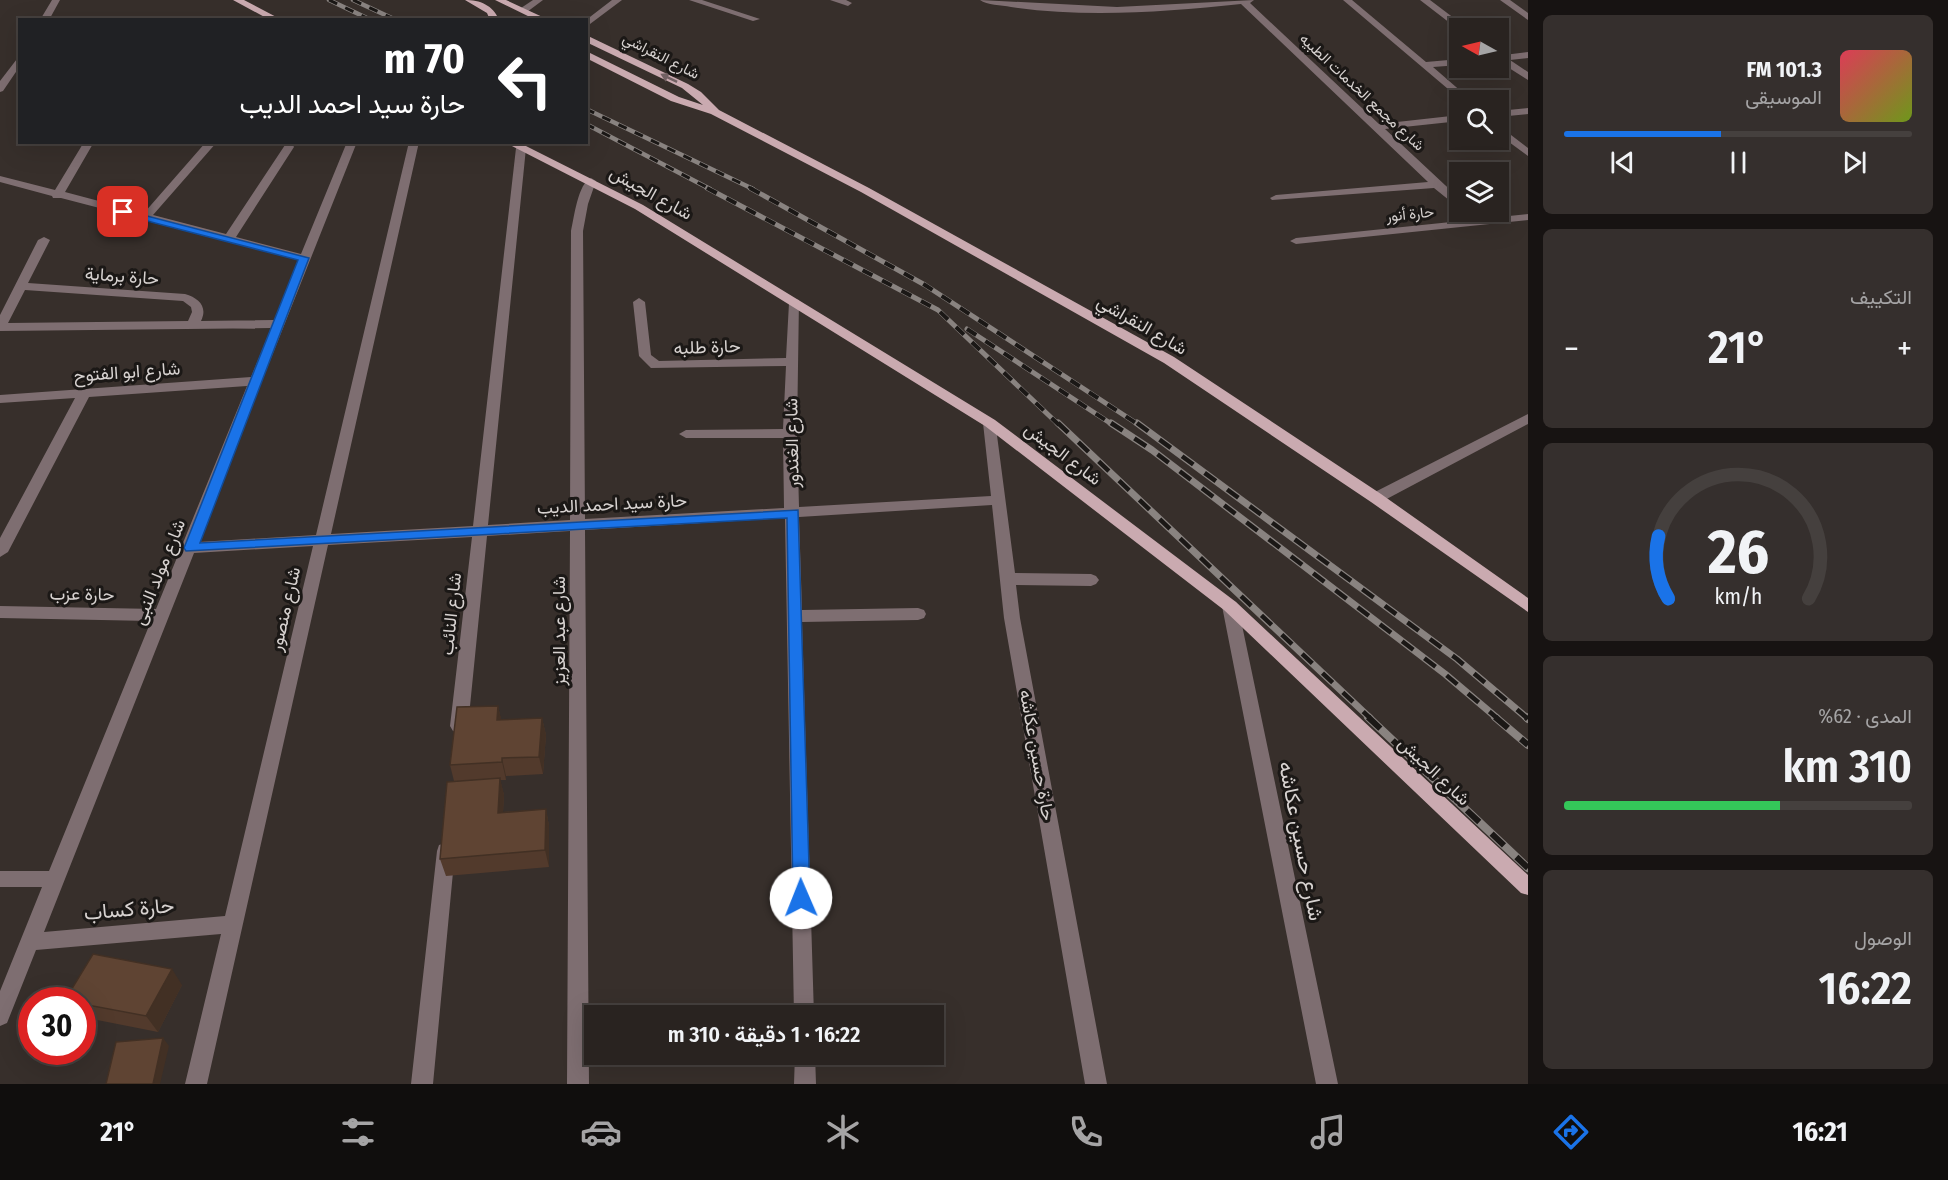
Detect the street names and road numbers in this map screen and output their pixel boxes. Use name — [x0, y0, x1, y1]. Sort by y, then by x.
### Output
street label: شارع النقراشي — [618, 29, 703, 87]
street label: شارع مجمع الخدمات الطبيه — [1295, 30, 1428, 156]
street label: شارع الجيش — [605, 161, 696, 226]
street label: حارة أنور — [1384, 203, 1435, 226]
street label: حارة برماية — [84, 262, 160, 290]
street label: شارع النقراشي — [1091, 290, 1191, 363]
street label: حارة طلبه — [673, 335, 741, 359]
street label: شارع ابو الفتوح — [73, 357, 181, 388]
street label: شارع الغندور — [780, 398, 805, 489]
street label: شارع الجيش — [1019, 418, 1106, 491]
street label: حارة سيد احمد الديب — [536, 489, 688, 519]
street label: شارع مولد النبى — [128, 516, 191, 628]
street label: شارع منصور — [264, 565, 306, 654]
street label: شارع النائب — [436, 572, 467, 656]
street label: شارع عبد العزيز — [548, 576, 571, 687]
street label: حارة عزب — [49, 582, 115, 606]
street label: حارة حسين عكاشه — [1015, 688, 1059, 822]
street label: شارع الجيش — [1393, 732, 1475, 811]
street label: شارع حسين عكاشه — [1272, 759, 1329, 923]
street label: حارة كساب — [83, 892, 175, 926]

